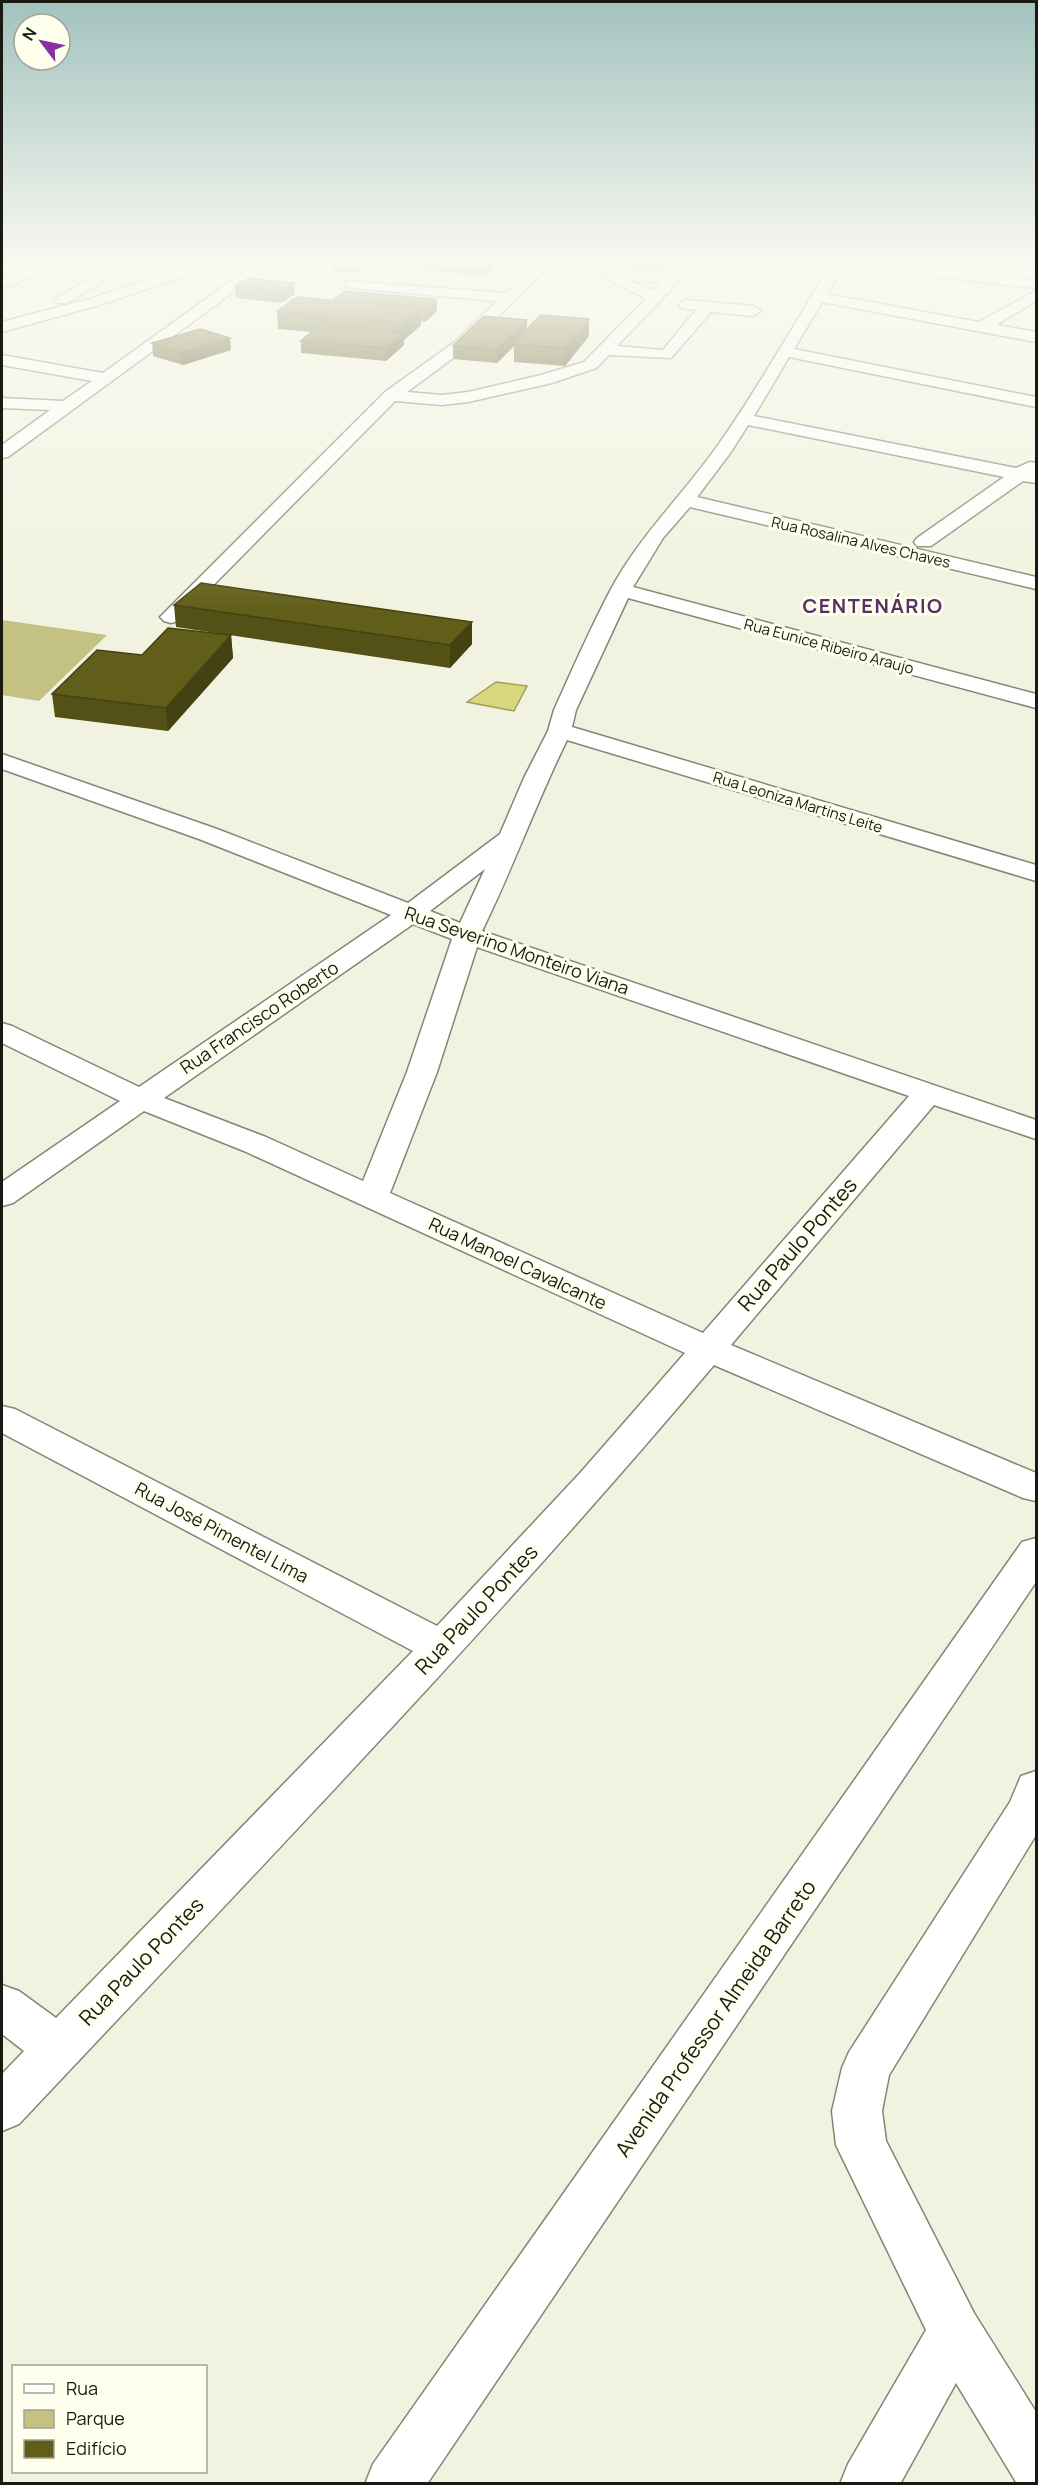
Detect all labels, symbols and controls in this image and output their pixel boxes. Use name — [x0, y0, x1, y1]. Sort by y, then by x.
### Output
north arrow — [12, 12, 72, 72]
text: N — [17, 23, 42, 45]
street label: Rua Rosalina Alves Chaves — [769, 511, 953, 573]
district label: CENTENÁRIO — [802, 592, 944, 619]
street label: Rua Eunice Ribeiro Araujo — [742, 613, 916, 679]
street label: Rua Leoniza Martins Leite — [711, 766, 886, 838]
street label: Rua Severino Monteiro Viana — [402, 900, 632, 1000]
street label: Rua Francisco Roberto — [175, 955, 343, 1079]
street label: Rua Paulo Pontes — [731, 1171, 863, 1317]
street label: Rua Manoel Cavalcante — [425, 1211, 611, 1315]
street label: Rua José Pimentel Lima — [131, 1476, 313, 1588]
street label: Rua Paulo Pontes — [408, 1538, 544, 1680]
street label: Avenida Professor Almeida Barreto — [608, 1874, 822, 2162]
street label: Rua Paulo Pontes — [72, 1891, 210, 2031]
legend — [12, 2365, 207, 2473]
text: Rua — [66, 2376, 98, 2400]
text: Parque — [66, 2406, 125, 2430]
text: Edifício — [66, 2436, 127, 2460]

